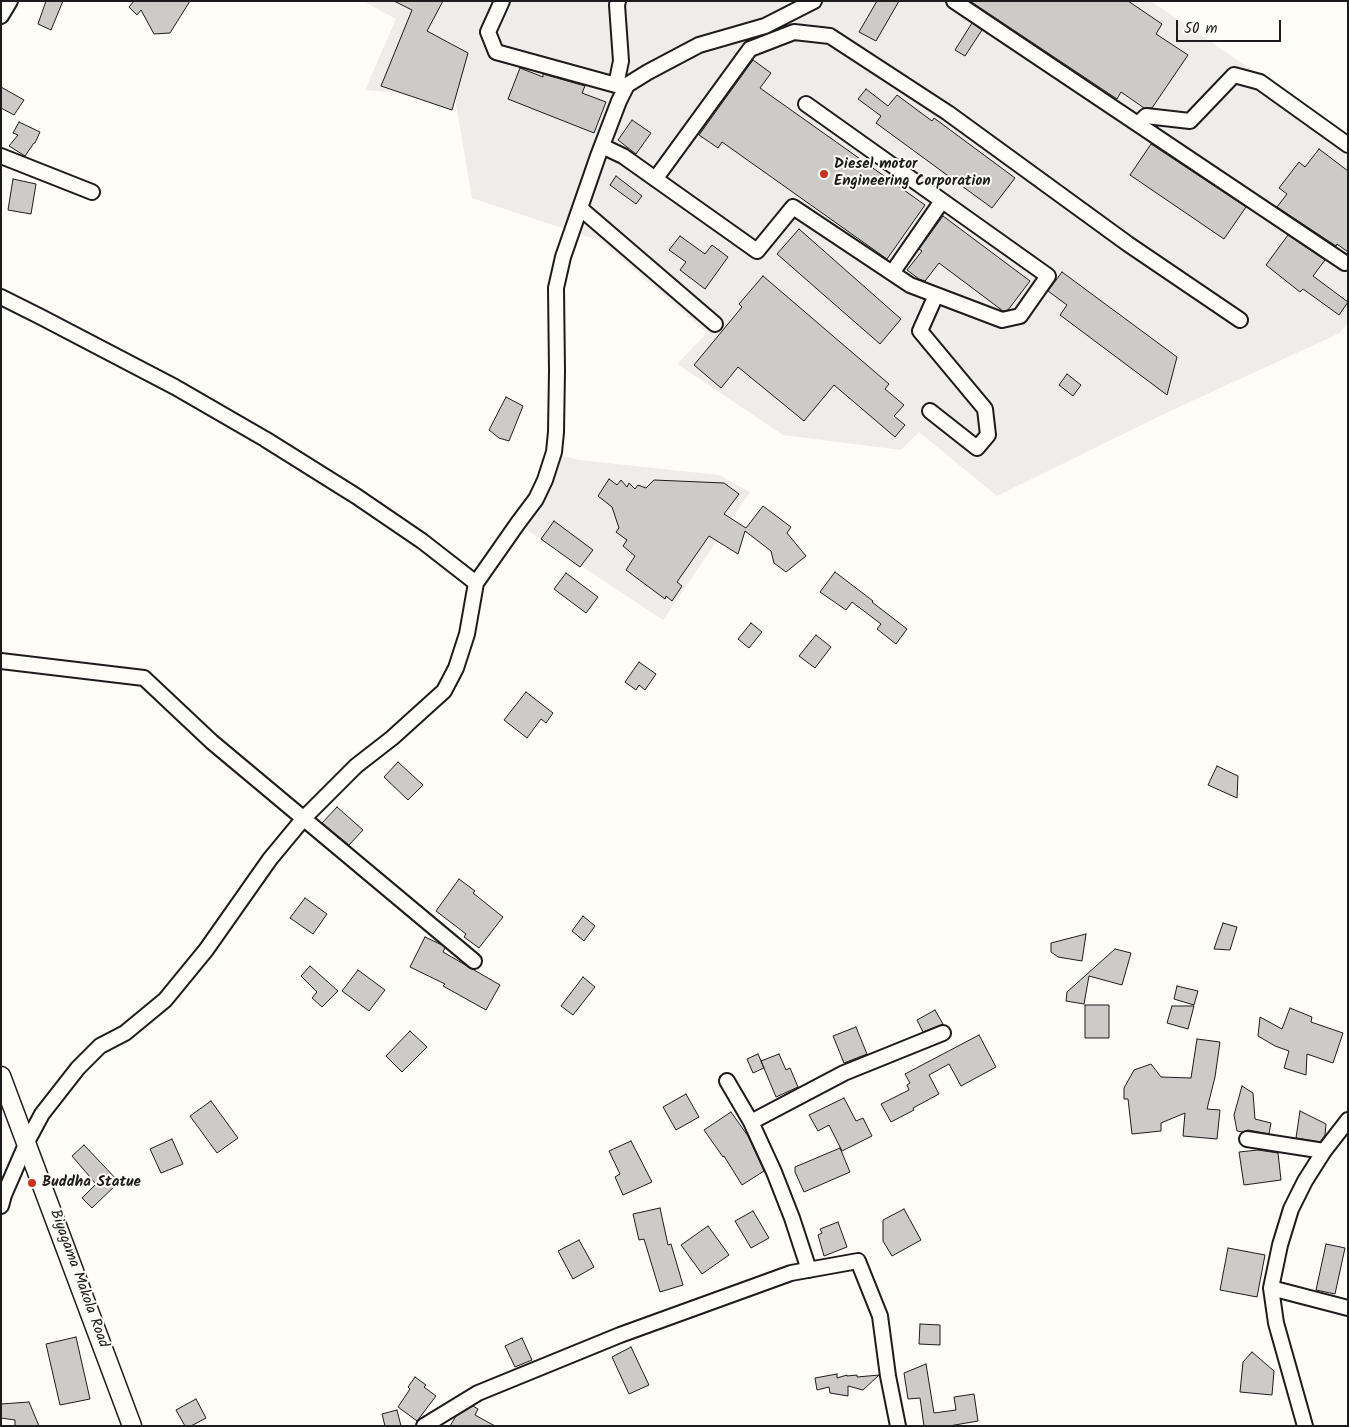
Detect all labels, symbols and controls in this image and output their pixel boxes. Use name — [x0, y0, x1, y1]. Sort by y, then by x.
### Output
scale bar — [1179, 10, 1284, 42]
text: 50 m — [1184, 17, 1218, 41]
place label: Diesel motor Engineering Corporation — [834, 156, 991, 191]
marker: Diesel motor Engineering Corporation — [818, 168, 830, 180]
place label: Buddha Statue — [42, 1174, 141, 1192]
marker: Buddha Statue — [26, 1177, 38, 1189]
street label: Biyagama Makola Road — [45, 1207, 111, 1351]

